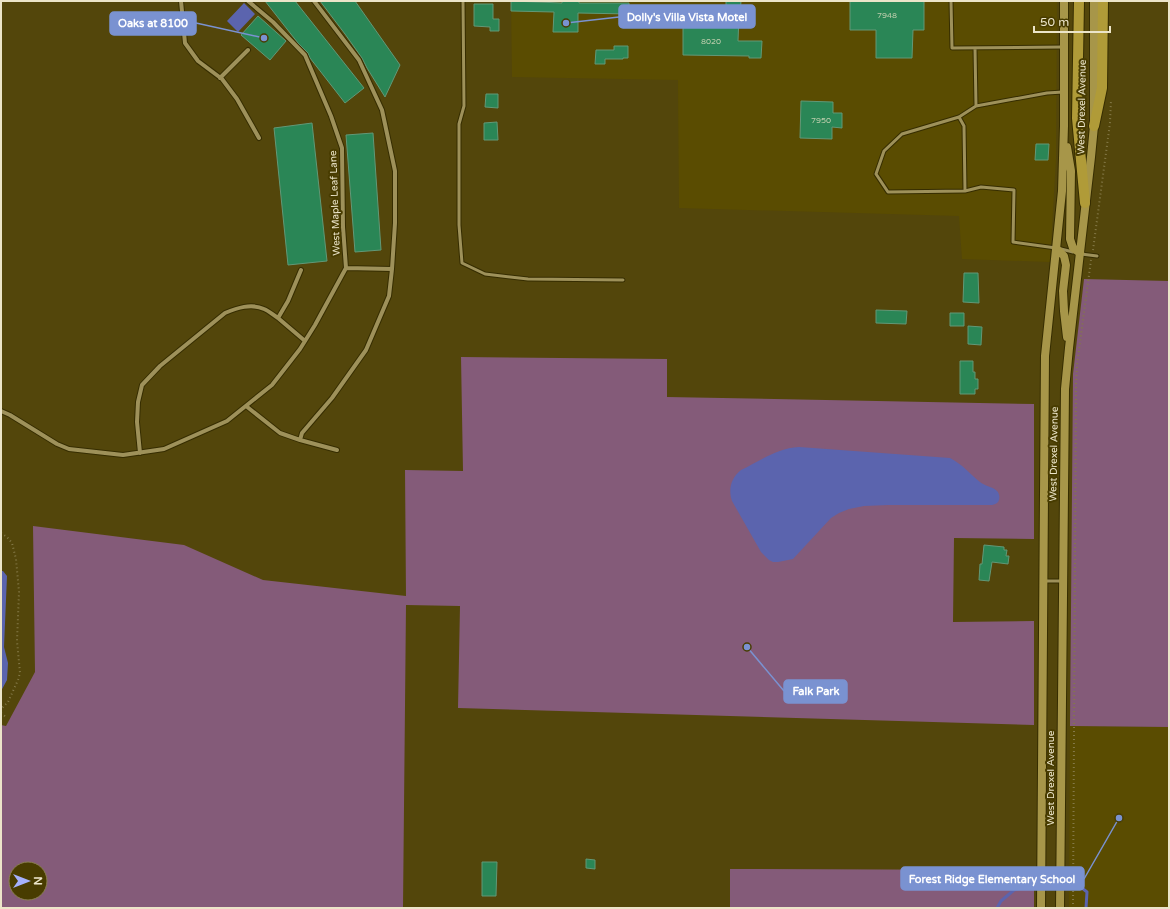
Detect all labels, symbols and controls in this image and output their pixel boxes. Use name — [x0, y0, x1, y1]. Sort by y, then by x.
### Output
callout: Dolly's Villa Vista Motel — [619, 5, 755, 28]
scale bar — [1034, 8, 1110, 34]
text: Dolly's Villa Vista Motel — [627, 11, 747, 25]
house number: 7948 — [877, 11, 897, 20]
callout: Oaks at 8100 — [110, 12, 196, 35]
text: 50 m — [1040, 15, 1069, 29]
text: Oaks at 8100 — [118, 17, 188, 30]
house number: 8020 — [701, 37, 721, 46]
street label: West Drexel Avenue — [1075, 59, 1089, 155]
house number: 7950 — [811, 116, 831, 125]
street label: West Maple Leaf Lane — [327, 150, 343, 256]
street label: West Drexel Avenue — [1047, 406, 1061, 502]
callout: Falk Park — [784, 680, 847, 703]
text: Falk Park — [792, 685, 840, 698]
street label: West Drexel Avenue — [1045, 730, 1057, 826]
north arrow — [8, 861, 48, 901]
callout: Forest Ridge Elementary School — [901, 867, 1084, 890]
text: Forest Ridge Elementary School — [909, 873, 1076, 887]
text: N — [31, 877, 44, 885]

